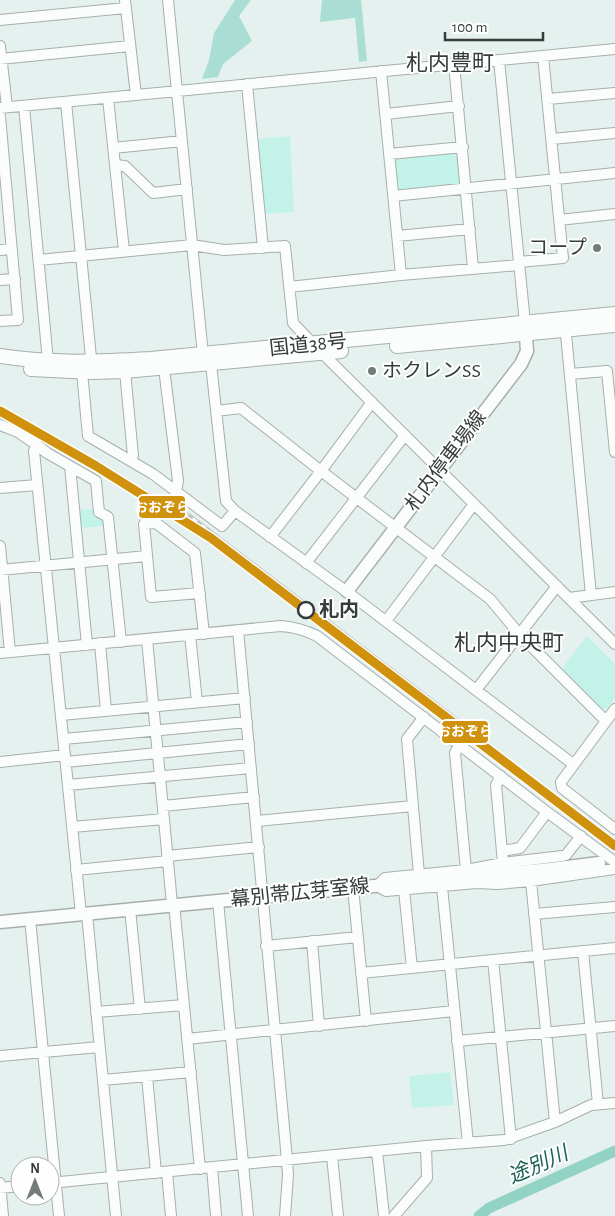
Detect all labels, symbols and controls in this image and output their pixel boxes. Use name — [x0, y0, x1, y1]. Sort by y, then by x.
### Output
scale bar — [445, 10, 542, 42]
text: 100 m — [452, 20, 487, 35]
district label: 札内豊町 — [406, 51, 494, 74]
place label: コープ — [528, 237, 587, 258]
marker: コープ — [591, 242, 603, 254]
street label: 国道38号 — [268, 330, 348, 359]
place label: ホクレンSS — [382, 360, 481, 381]
marker: ホクレンSS — [366, 365, 378, 377]
street label: 札内停車場線 — [400, 406, 490, 515]
line badge: おおぞら — [138, 495, 186, 519]
text: おおぞら — [134, 500, 190, 515]
place label: 札内 — [319, 599, 359, 620]
marker: 札内 — [297, 601, 315, 619]
district label: 札内中央町 — [454, 631, 564, 654]
line badge: おおぞら — [441, 720, 489, 744]
text: おおぞら — [437, 724, 493, 739]
street label: 幕別帯広芽室線 — [229, 874, 371, 910]
water label: 途別川 — [505, 1141, 573, 1187]
north arrow — [10, 1156, 60, 1206]
text: N — [30, 1162, 40, 1176]

